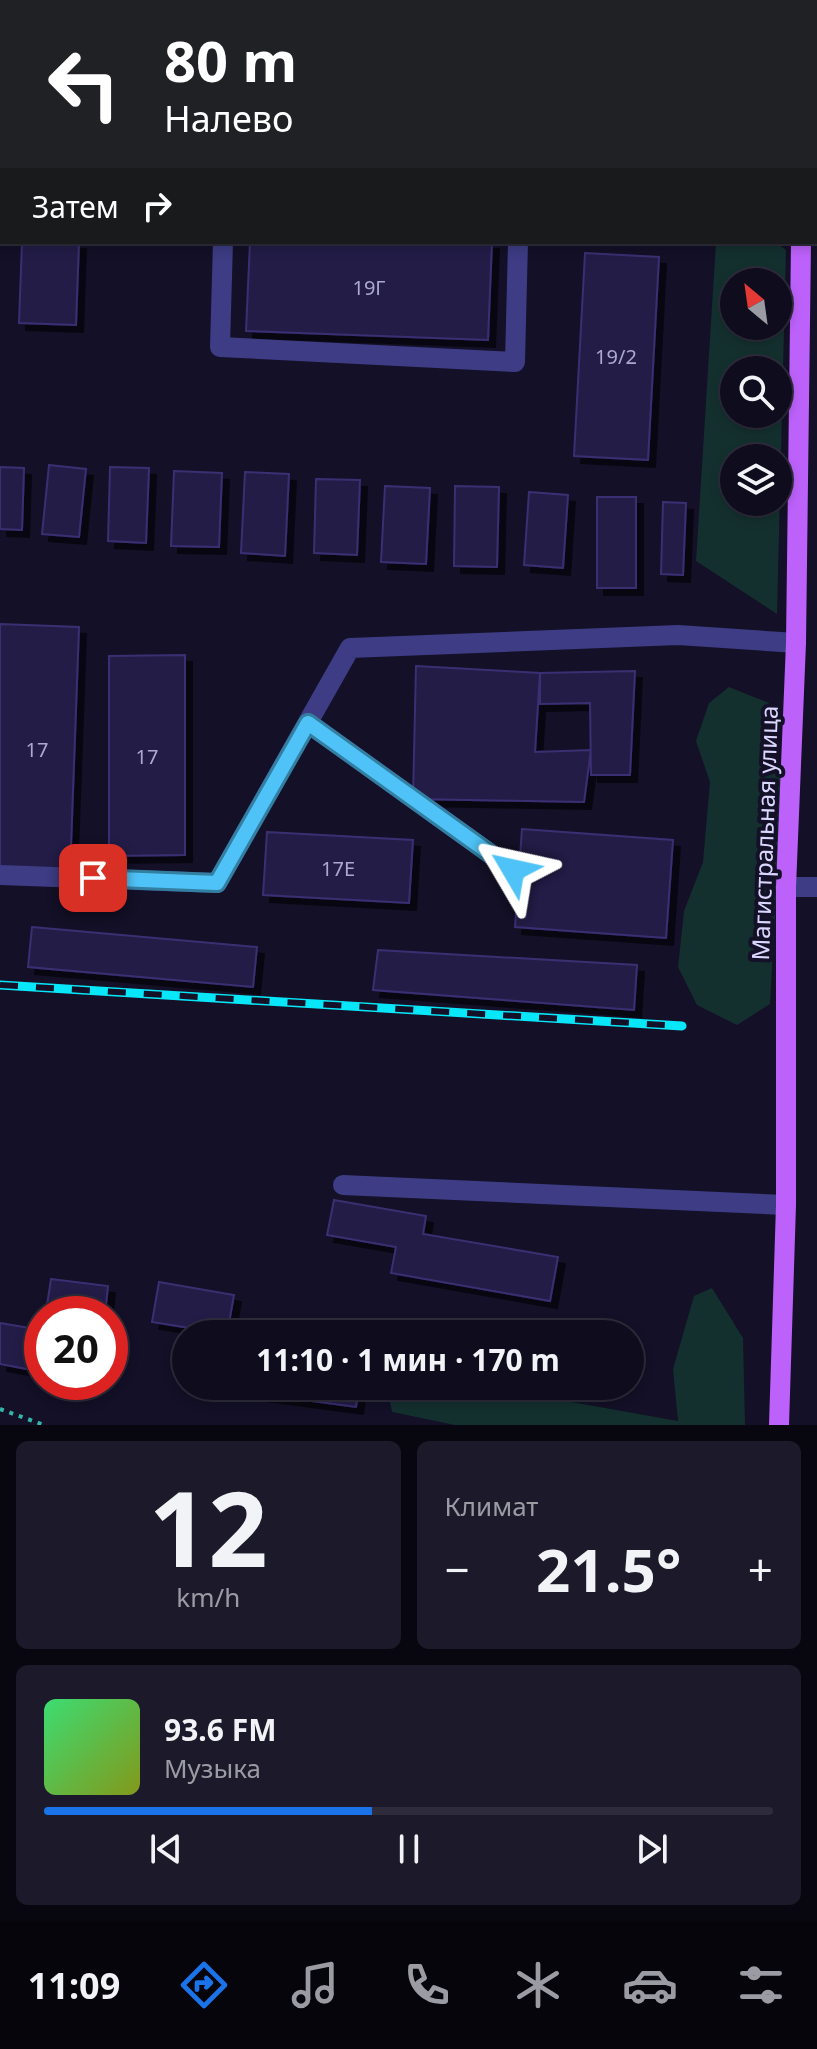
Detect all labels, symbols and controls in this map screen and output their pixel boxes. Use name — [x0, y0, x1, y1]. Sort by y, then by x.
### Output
text: 80 m — [164, 22, 297, 98]
icon: left — [32, 32, 136, 136]
text: Налево — [164, 94, 293, 143]
icon: right — [135, 184, 179, 228]
text: Затем — [32, 186, 119, 227]
north arrow — [720, 268, 792, 340]
map controls — [720, 268, 792, 516]
house number: 19Г — [352, 274, 386, 301]
house number: 19/2 — [595, 343, 637, 370]
button: search — [720, 356, 792, 428]
button: layers — [720, 444, 792, 516]
street label: Магистральная улица — [743, 705, 785, 961]
house number: 17 — [26, 736, 48, 763]
house number: 17 — [136, 743, 158, 770]
position arrow — [471, 828, 555, 912]
pin — [59, 844, 127, 912]
house number: 17Е — [321, 855, 355, 882]
icon: arrive — [71, 856, 115, 900]
speed limit sign: 20 — [24, 1296, 128, 1400]
text: 11:10 · 1 мин · 170 m — [256, 1339, 560, 1380]
text: 12 — [149, 1456, 268, 1597]
text: Климат — [445, 1488, 538, 1524]
text: 21.5° — [536, 1528, 681, 1610]
text: − — [445, 1539, 470, 1599]
text: + — [748, 1539, 773, 1599]
text: km/h — [176, 1579, 240, 1615]
text: 93.6 FM — [164, 1709, 276, 1750]
text: Музыка — [164, 1750, 261, 1786]
icon: previous — [144, 1827, 188, 1871]
icon: pause — [387, 1827, 431, 1871]
icon: next — [630, 1827, 674, 1871]
icon: directions — [176, 1957, 232, 2013]
icon: music — [287, 1957, 343, 2013]
icon: phone — [399, 1957, 455, 2013]
icon: climate — [510, 1957, 566, 2013]
icon: car — [622, 1957, 678, 2013]
icon: filters — [733, 1957, 789, 2013]
text: 11:09 — [28, 1961, 120, 2010]

